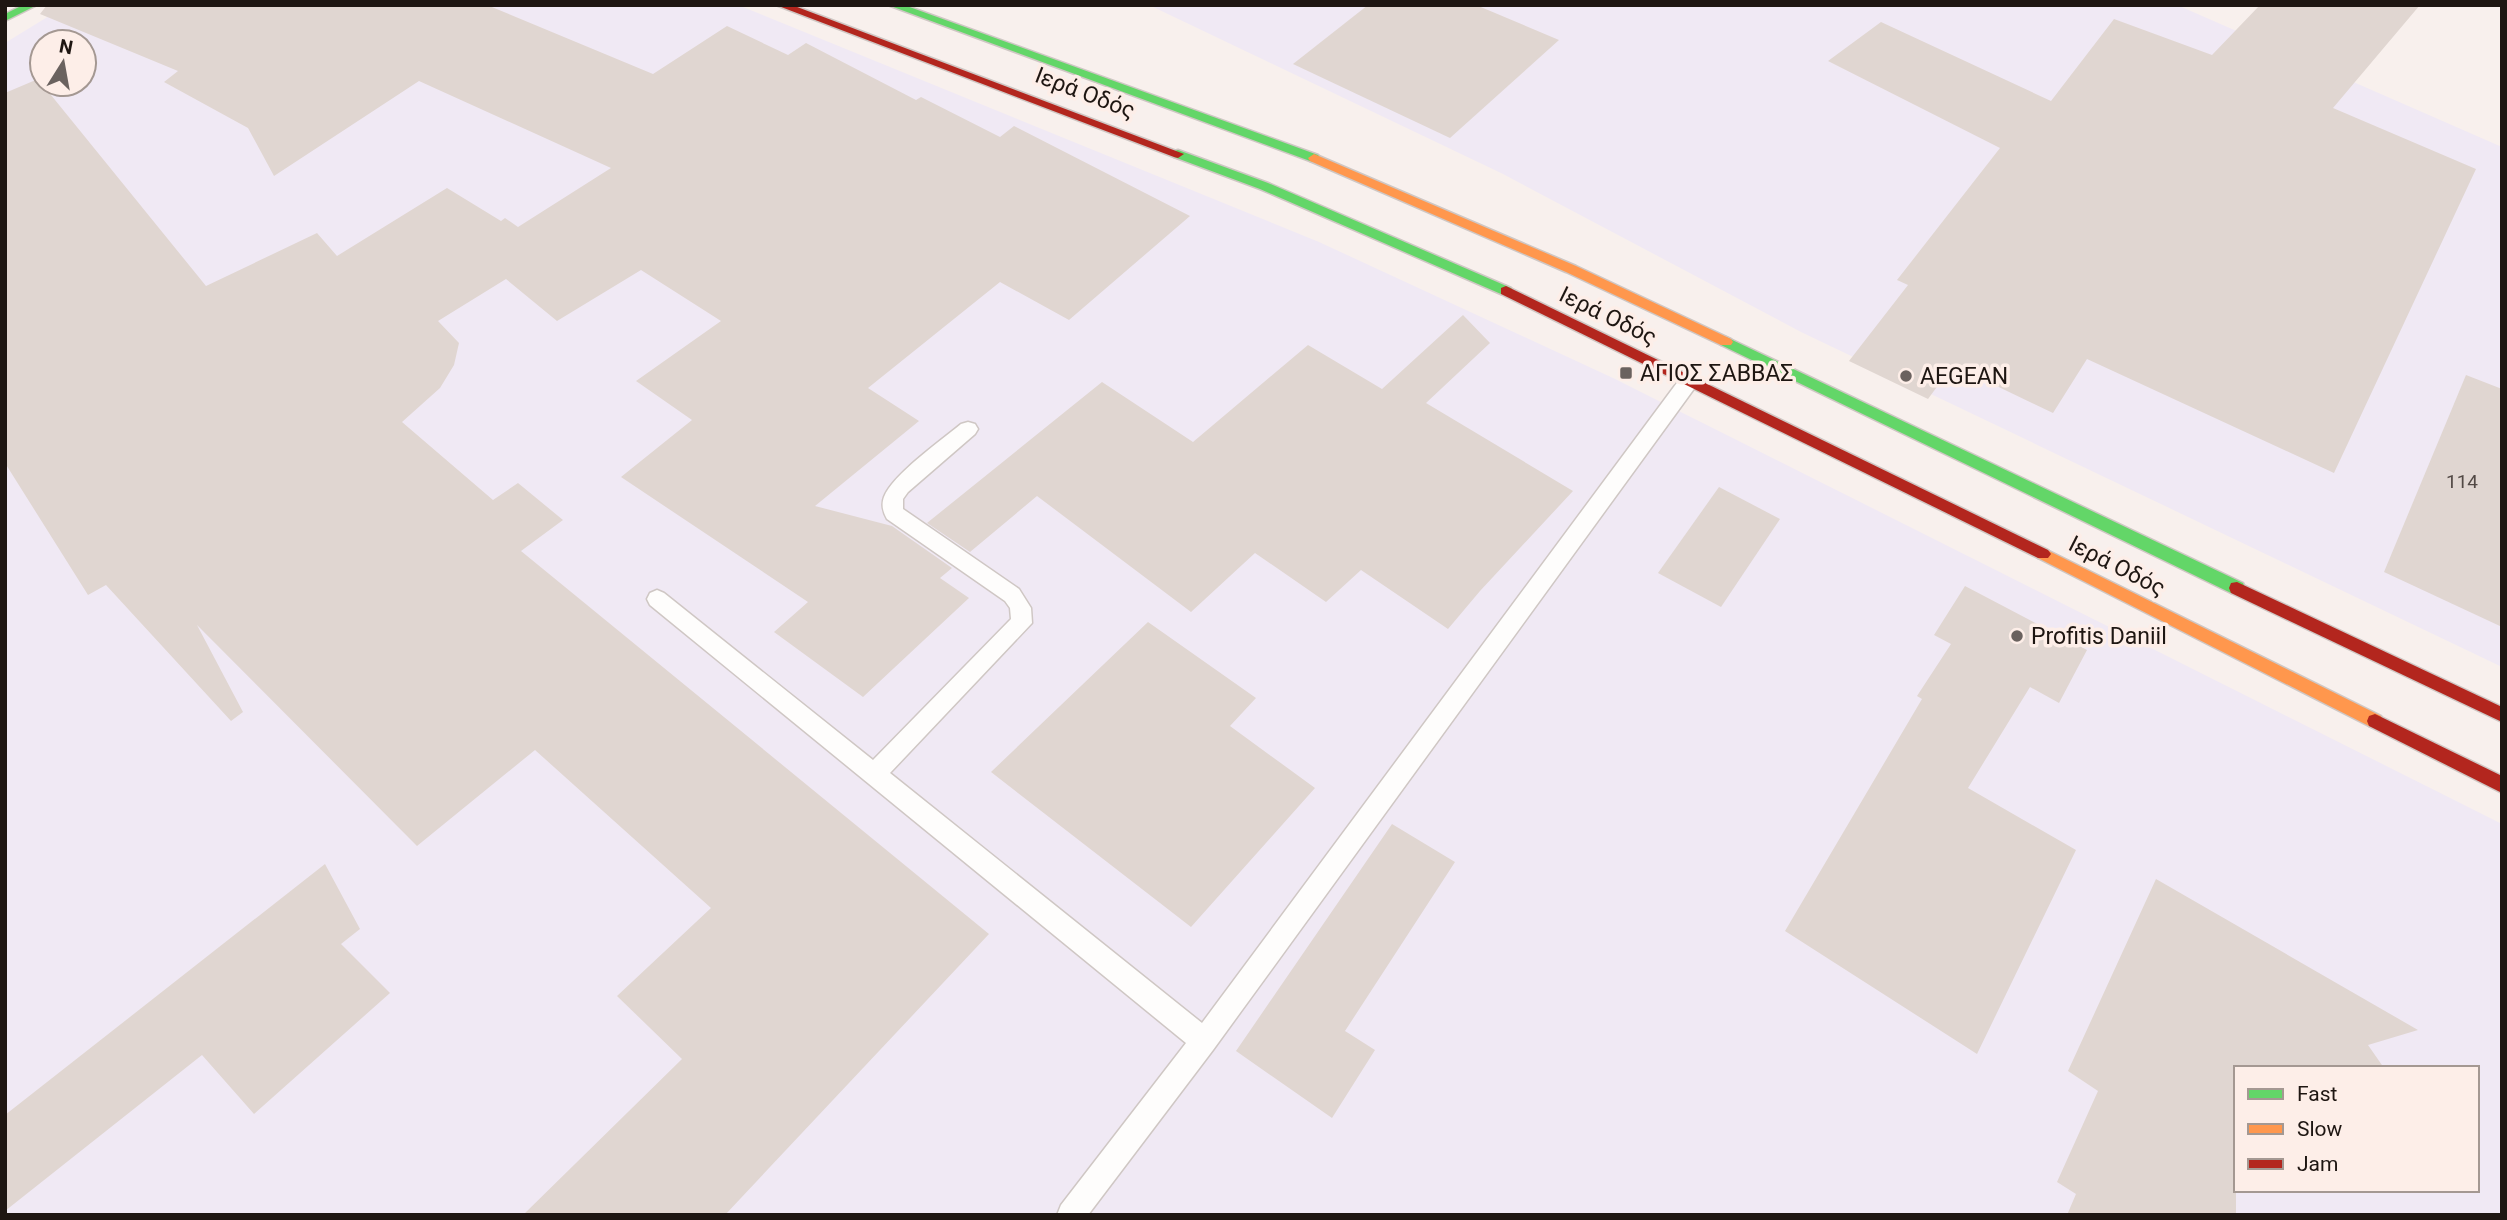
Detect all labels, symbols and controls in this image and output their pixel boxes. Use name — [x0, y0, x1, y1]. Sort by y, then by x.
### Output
north arrow — [28, 28, 98, 98]
text: N — [57, 34, 75, 59]
street label: Ιερά Οδός — [1031, 62, 1139, 124]
street label: Ιερά Οδός — [1555, 281, 1661, 351]
place label: ΑΓΙΟΣ ΣΑΒΒΑΣ — [1640, 360, 1794, 387]
place label: AEGEAN — [1920, 363, 2008, 390]
marker: ΑΓΙΟΣ ΣΑΒΒΑΣ — [1618, 365, 1634, 381]
marker: AEGEAN — [1898, 368, 1914, 384]
house number: 114 — [2446, 470, 2478, 493]
street label: Ιερά Οδός — [2064, 530, 2170, 602]
place label: Profitis Daniil — [2031, 623, 2167, 650]
marker: Profitis Daniil — [2009, 628, 2025, 644]
legend — [2234, 1066, 2479, 1192]
text: Fast — [2297, 1082, 2338, 1106]
text: Slow — [2297, 1117, 2343, 1141]
text: Jam — [2297, 1152, 2338, 1176]

